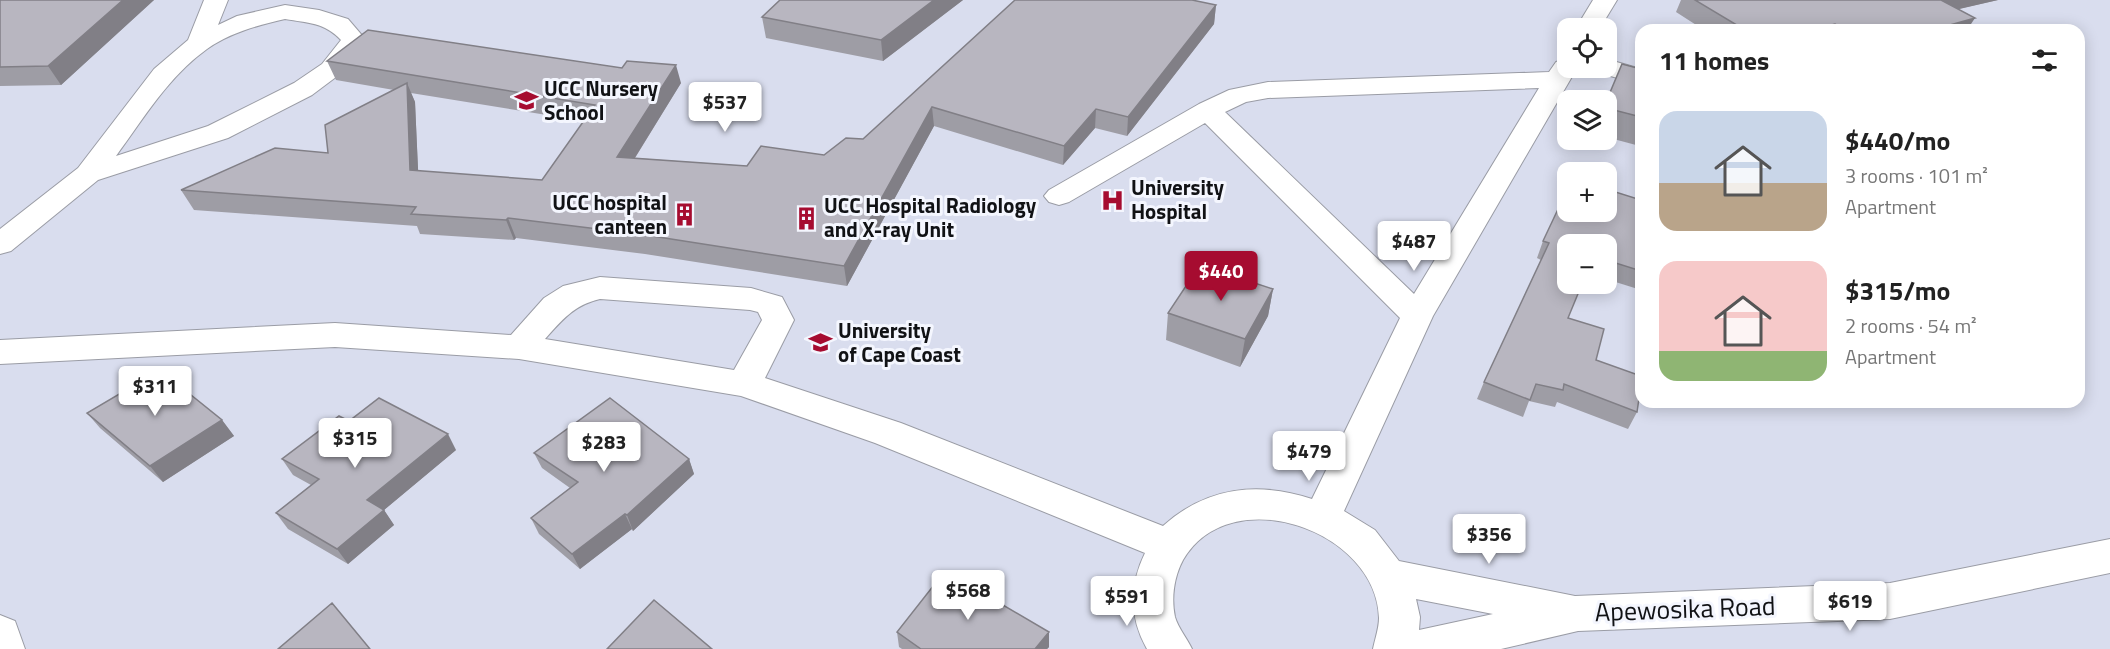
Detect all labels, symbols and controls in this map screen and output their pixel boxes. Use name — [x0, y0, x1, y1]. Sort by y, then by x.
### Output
map controls — [1557, 18, 1617, 294]
button: locate — [1557, 18, 1617, 78]
text: 11 homes — [1659, 41, 1769, 80]
icon: filters — [2028, 44, 2061, 77]
place label: UCC Nursery School — [544, 72, 659, 128]
pin: $537 — [689, 82, 761, 133]
text: $537 — [703, 86, 747, 117]
school or university icon: UCC Nursery School — [513, 88, 539, 114]
button: layers — [1557, 90, 1617, 150]
text: $440/mo — [1845, 121, 1950, 160]
icon: home — [1707, 135, 1779, 207]
text: 3 rooms · 101 m² — [1845, 160, 1988, 191]
button: + — [1557, 162, 1617, 222]
place label: University Hospital — [1131, 171, 1224, 227]
place label: UCC hospital canteen — [552, 186, 667, 242]
hospital icon: University Hospital — [1100, 187, 1126, 213]
place label: UCC Hospital Radiology and X-ray Unit — [824, 189, 1037, 245]
text: Apartment — [1845, 191, 1936, 222]
building icon: UCC hospital canteen — [672, 202, 698, 228]
building icon: UCC Hospital Radiology and X-ray Unit — [793, 205, 819, 231]
pin: $487 — [1378, 221, 1450, 272]
text: $487 — [1392, 225, 1436, 256]
button: − — [1557, 234, 1617, 294]
pin: $440 — [1185, 251, 1257, 302]
text: $440 — [1199, 255, 1243, 286]
text: $315/mo — [1845, 271, 1950, 310]
icon: home — [1707, 285, 1779, 357]
text: 2 rooms · 54 m² — [1845, 310, 1977, 341]
place label: University of Cape Coast — [838, 314, 961, 370]
school or university icon: University of Cape Coast — [807, 330, 833, 356]
text: Apartment — [1845, 341, 1936, 372]
pin: $311 — [119, 366, 191, 417]
text: $311 — [133, 370, 177, 401]
pin: $315 — [319, 418, 391, 469]
text: $315 — [333, 422, 377, 453]
pin: $283 — [568, 422, 640, 473]
text: $283 — [582, 426, 626, 457]
pin: $479 — [1273, 431, 1345, 482]
text: $479 — [1287, 435, 1331, 466]
pin: $356 — [1453, 514, 1525, 565]
text: $356 — [1467, 518, 1511, 549]
pin: $568 — [932, 570, 1004, 621]
text: $568 — [946, 574, 990, 605]
pin: $591 — [1091, 576, 1163, 627]
text: $591 — [1105, 580, 1149, 611]
pin: $619 — [1814, 581, 1886, 632]
text: $619 — [1828, 585, 1872, 616]
street label: Apewosika Road — [1594, 586, 1776, 631]

